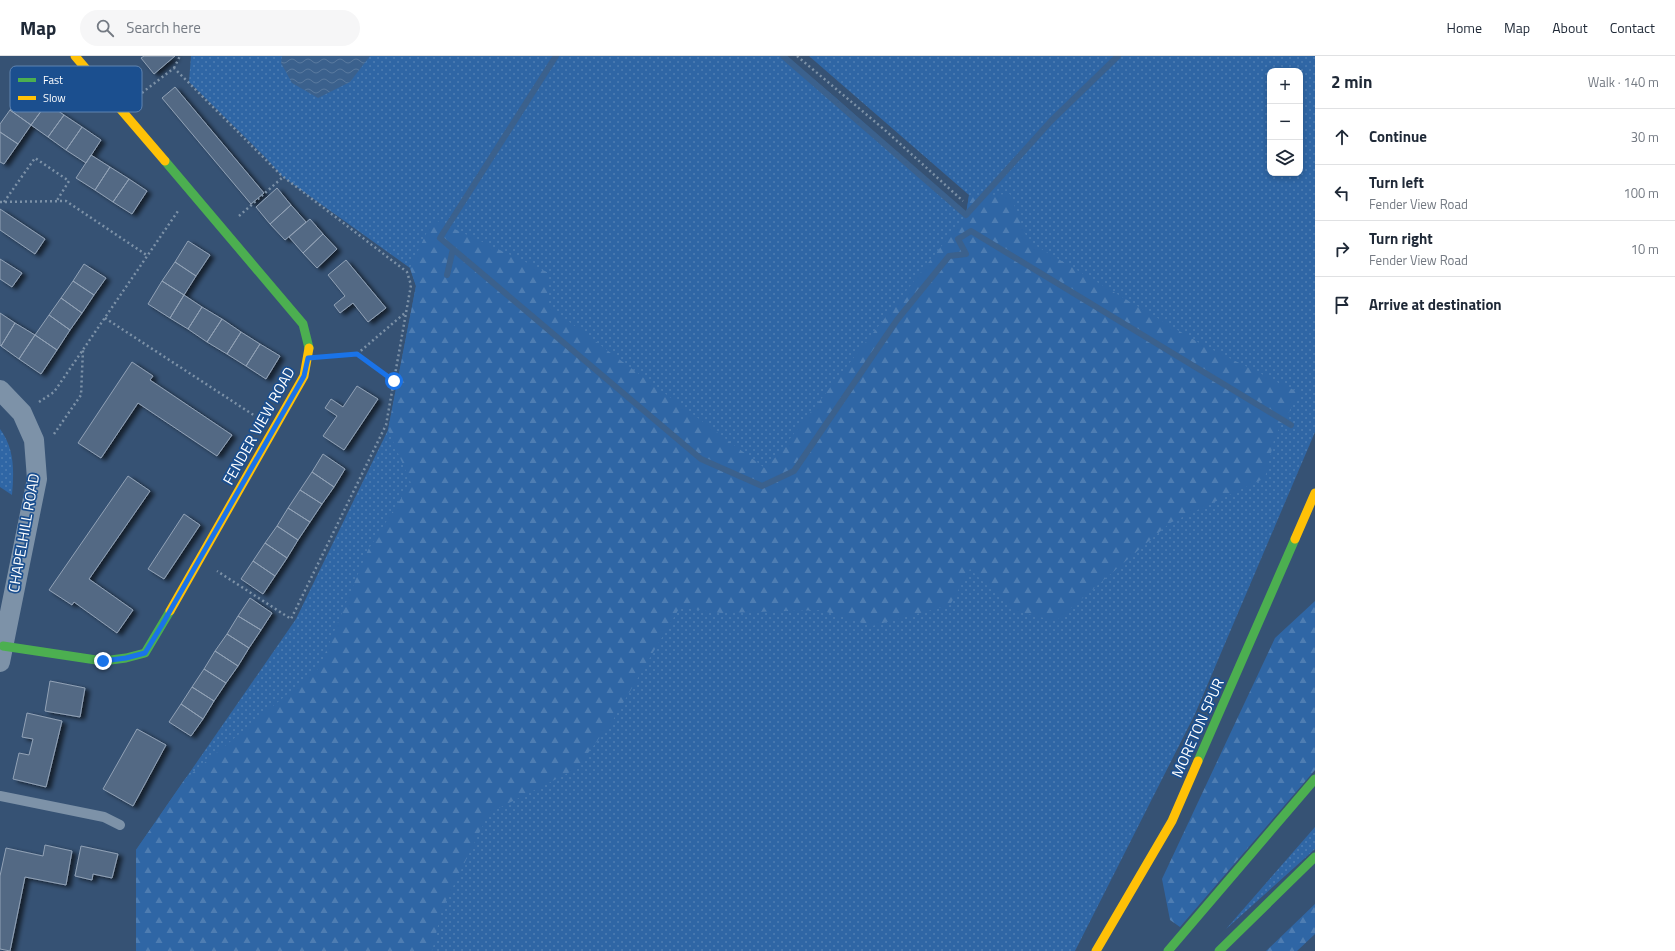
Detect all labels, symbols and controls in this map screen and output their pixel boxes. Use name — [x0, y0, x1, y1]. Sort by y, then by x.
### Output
search box — [80, 10, 360, 46]
text: Map — [20, 13, 56, 42]
text: Search here — [126, 16, 201, 39]
icon: search — [94, 17, 116, 39]
text: Home — [1447, 17, 1482, 38]
text: Map — [1504, 17, 1530, 38]
text: About — [1552, 17, 1588, 38]
text: Contact — [1610, 17, 1655, 38]
legend — [10, 66, 142, 112]
map controls — [1267, 68, 1303, 176]
button: + — [1267, 68, 1303, 104]
text: 2 min — [1331, 69, 1372, 95]
text: Fast — [43, 72, 63, 88]
text: Walk · 140 m — [1588, 72, 1659, 92]
text: Slow — [43, 90, 66, 106]
button: − — [1267, 104, 1303, 140]
text: Continue — [1369, 125, 1427, 148]
icon: ahead — [1331, 126, 1353, 148]
text: 30 m — [1631, 127, 1659, 147]
button: layers — [1267, 140, 1303, 176]
text: Turn left — [1369, 171, 1424, 194]
icon: left — [1331, 182, 1353, 204]
text: 100 m — [1623, 183, 1659, 203]
text: Fender View Road — [1369, 194, 1468, 214]
text: Turn right — [1369, 227, 1433, 250]
icon: right — [1331, 238, 1353, 260]
text: 10 m — [1631, 239, 1659, 259]
text: Fender View Road — [1369, 250, 1468, 270]
text: Arrive at destination — [1369, 293, 1502, 316]
icon: arrive — [1331, 294, 1353, 316]
street label: FENDER VIEW ROAD — [217, 363, 301, 489]
route start — [385, 372, 403, 390]
street label: CHAPELHILL ROAD — [2, 471, 45, 594]
route end — [94, 652, 112, 670]
street label: MORETON SPUR — [1165, 674, 1230, 781]

